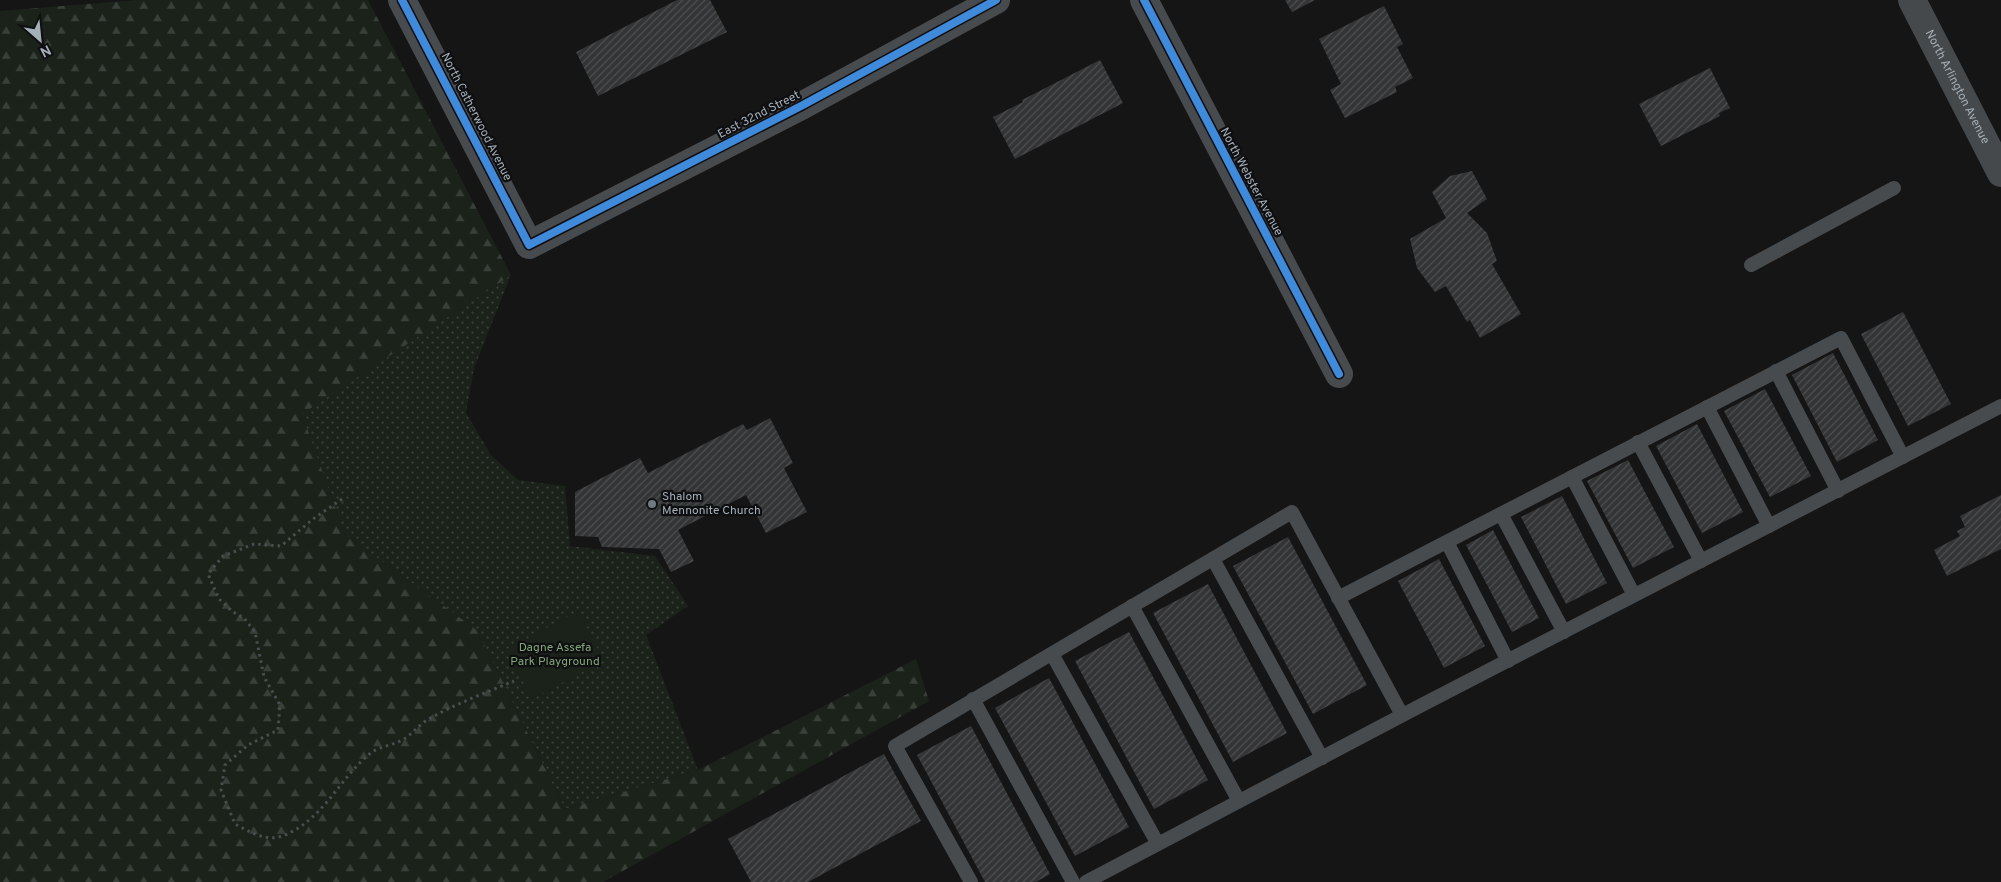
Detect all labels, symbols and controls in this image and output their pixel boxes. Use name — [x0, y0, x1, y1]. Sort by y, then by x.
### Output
north arrow — [15, 15, 65, 65]
street label: North Arlington Avenue — [1921, 27, 1993, 147]
text: N — [37, 40, 54, 60]
street label: North Catherwood Avenue — [437, 50, 515, 184]
street label: East 32nd Street — [715, 87, 803, 143]
street label: North Webster Avenue — [1216, 125, 1286, 239]
place label: Shalom Mennonite Church — [662, 489, 761, 519]
marker: Shalom Mennonite Church — [646, 498, 658, 510]
park label: Dagne Assefa Park Playground — [510, 640, 600, 670]

